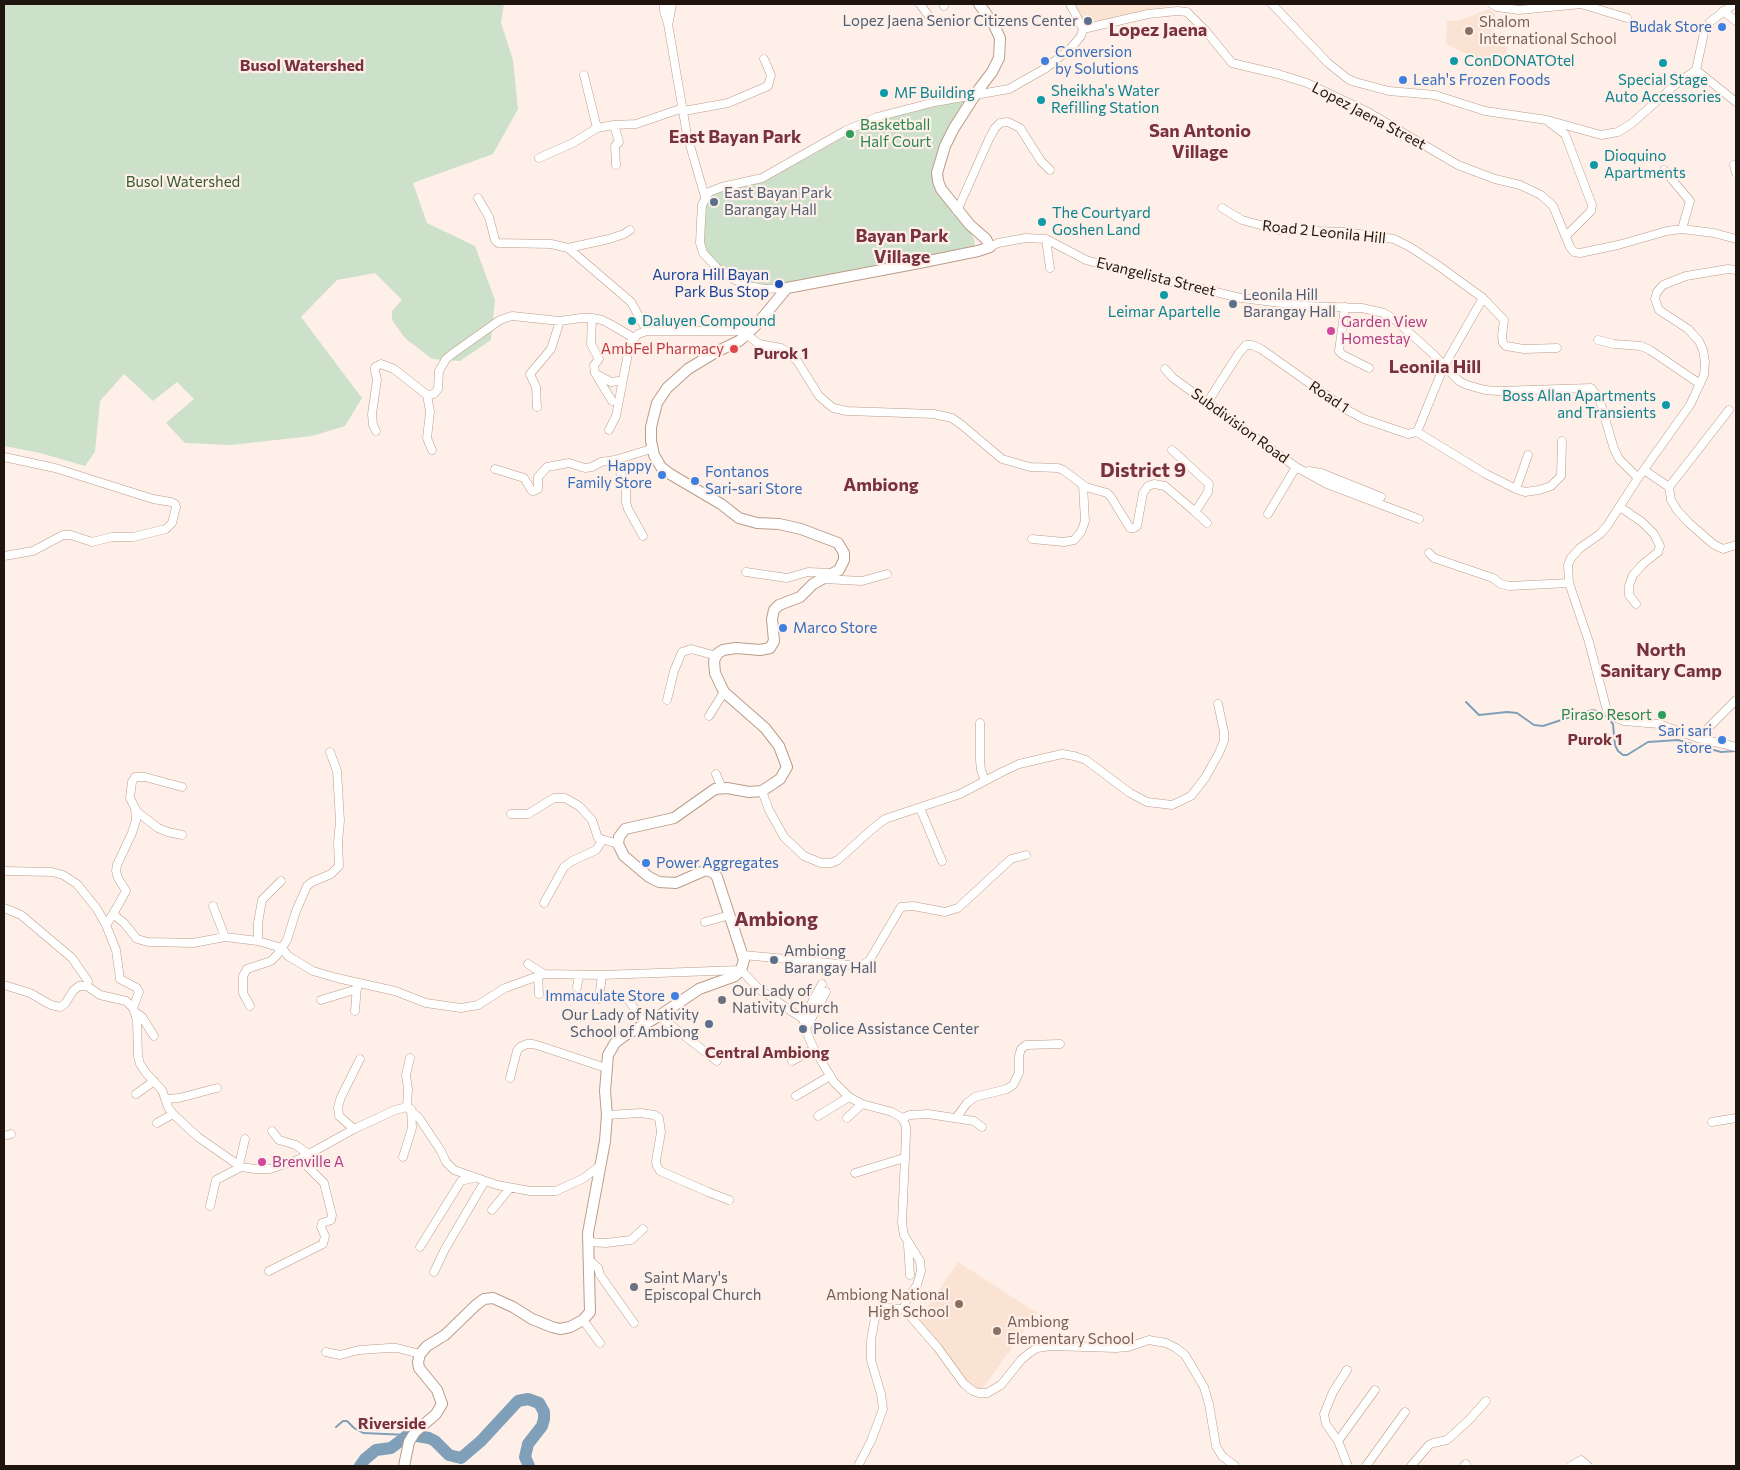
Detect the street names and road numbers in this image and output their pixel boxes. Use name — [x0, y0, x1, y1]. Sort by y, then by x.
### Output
street label: Lopez Jaena Street — [1309, 78, 1429, 154]
street label: Road 2 Leonila Hill — [1261, 217, 1387, 247]
street label: Evangelista Street — [1095, 253, 1217, 301]
street label: Road 1 — [1306, 377, 1352, 417]
street label: Subdivision Road — [1188, 385, 1292, 467]

